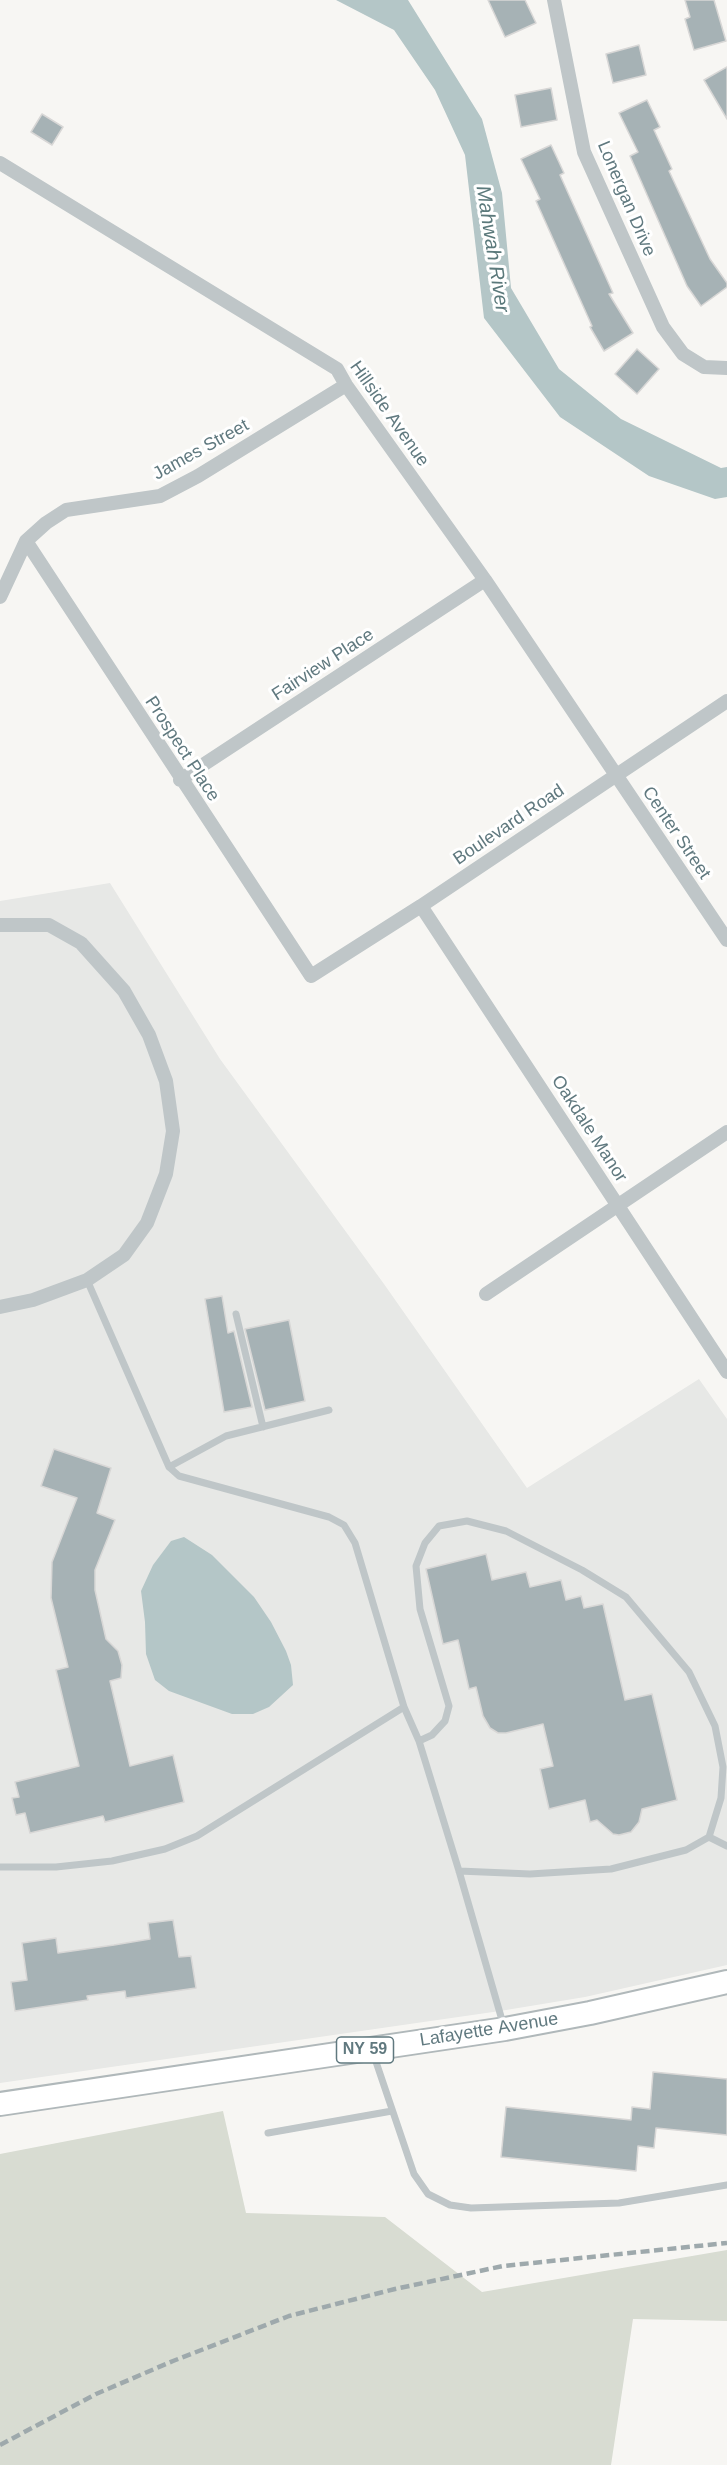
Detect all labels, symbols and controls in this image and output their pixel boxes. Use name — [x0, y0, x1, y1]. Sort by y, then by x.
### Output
street label: Lonergan Drive — [592, 138, 660, 260]
water label: Mahwah River — [470, 184, 514, 314]
street label: Hillside Avenue — [345, 357, 433, 471]
street label: James Street — [149, 415, 253, 485]
street label: Fairview Place — [268, 624, 378, 706]
street label: Prospect Place — [140, 692, 224, 806]
street label: Boulevard Road — [449, 780, 569, 870]
street label: Center Street — [637, 783, 715, 883]
street label: Oakdale Manor — [546, 1072, 632, 1186]
street label: Lafayette Avenue — [418, 2008, 560, 2052]
road number: NY 59 — [336, 2037, 394, 2063]

